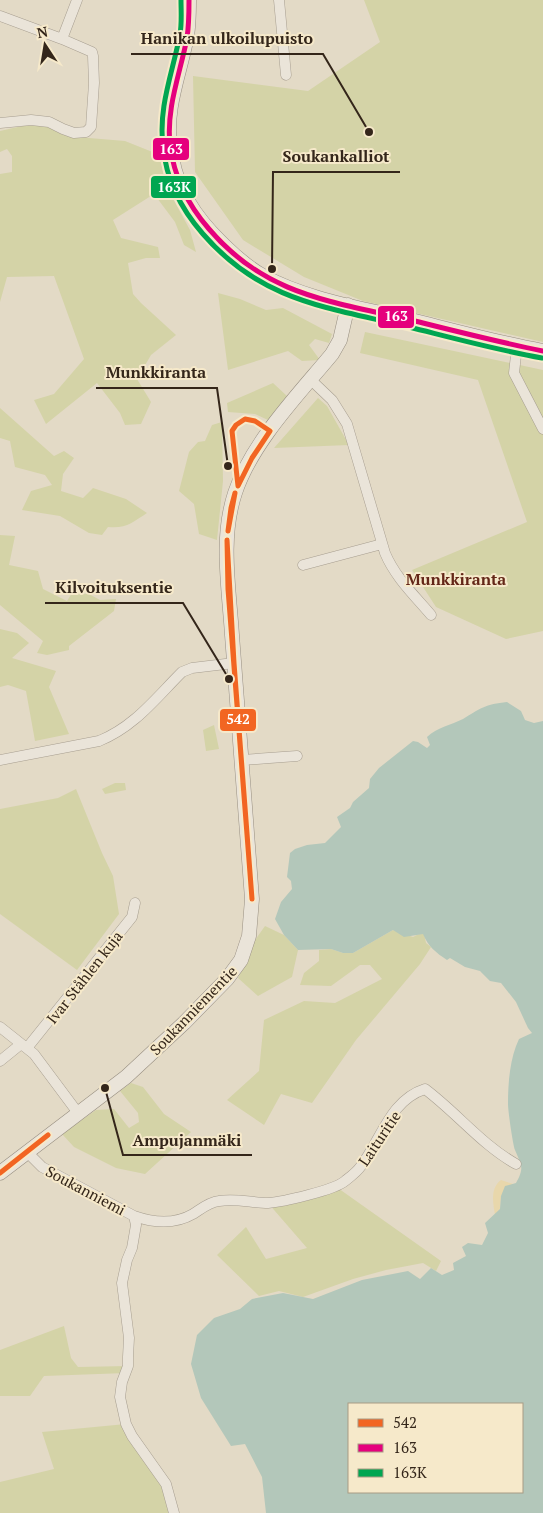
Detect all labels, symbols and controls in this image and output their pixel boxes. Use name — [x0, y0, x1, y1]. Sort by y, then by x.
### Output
north arrow — [20, 20, 70, 70]
text: N — [35, 21, 50, 42]
callout: Hanikan ulkoilupuisto — [131, 23, 323, 54]
text: Hanikan ulkoilupuisto — [141, 27, 314, 49]
line badge: 163 — [152, 137, 190, 161]
text: 163 — [159, 139, 183, 158]
callout: Soukankalliot — [273, 141, 400, 172]
text: Soukankalliot — [283, 145, 390, 167]
line badge: 163K — [150, 175, 197, 199]
text: 163K — [157, 177, 191, 196]
line badge: 163 — [377, 305, 415, 329]
text: 163 — [384, 306, 408, 325]
callout: Munkkiranta — [96, 357, 217, 388]
text: Munkkiranta — [106, 361, 206, 383]
district label: Munkkiranta — [406, 568, 506, 590]
callout: Kilvoituksentie — [45, 572, 183, 603]
text: Kilvoituksentie — [55, 576, 173, 598]
line badge: 542 — [219, 708, 257, 732]
text: 542 — [226, 709, 250, 728]
street label: Ivar Ståhlen kuja — [41, 926, 127, 1028]
street label: Soukanniementie — [145, 961, 241, 1059]
street label: Laituritie — [353, 1107, 405, 1169]
callout: Ampujanmäki — [123, 1124, 252, 1155]
text: Ampujanmäki — [133, 1129, 241, 1151]
street label: Soukanniemi — [43, 1161, 129, 1219]
legend — [348, 1403, 523, 1493]
text: 542 — [393, 1412, 417, 1432]
text: 163 — [393, 1437, 417, 1457]
text: 163K — [393, 1462, 427, 1482]

